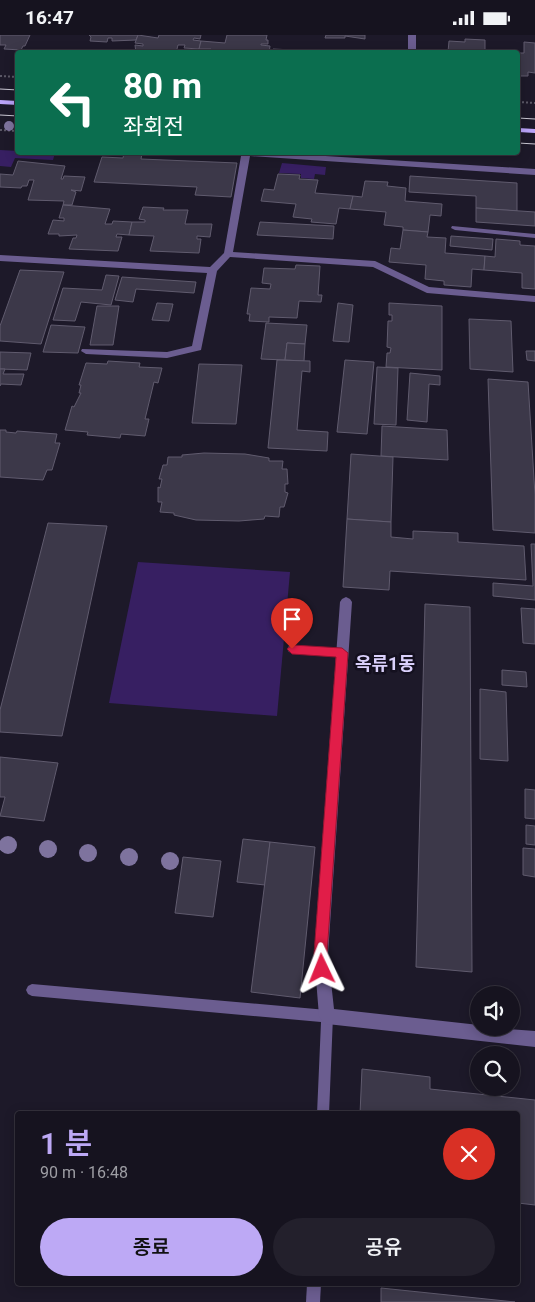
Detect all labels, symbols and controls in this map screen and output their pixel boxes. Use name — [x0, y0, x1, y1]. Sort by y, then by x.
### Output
text: 16:47 — [25, 6, 74, 29]
text: 80 m — [123, 66, 202, 107]
icon: left — [40, 70, 105, 135]
text: 좌회전 — [123, 114, 184, 139]
pin — [271, 598, 313, 649]
icon: arrive — [278, 605, 306, 633]
district label: 옥류1동 — [355, 653, 415, 674]
position arrow — [295, 942, 347, 994]
map controls — [470, 986, 520, 1096]
button: sound — [470, 986, 520, 1036]
button: search — [470, 1046, 520, 1096]
text: 1 분 — [40, 1126, 92, 1161]
button: close — [443, 1128, 495, 1180]
text: 90 m · 16:48 — [40, 1163, 128, 1182]
button: 종료 — [40, 1218, 263, 1276]
button: 공유 — [273, 1218, 495, 1276]

